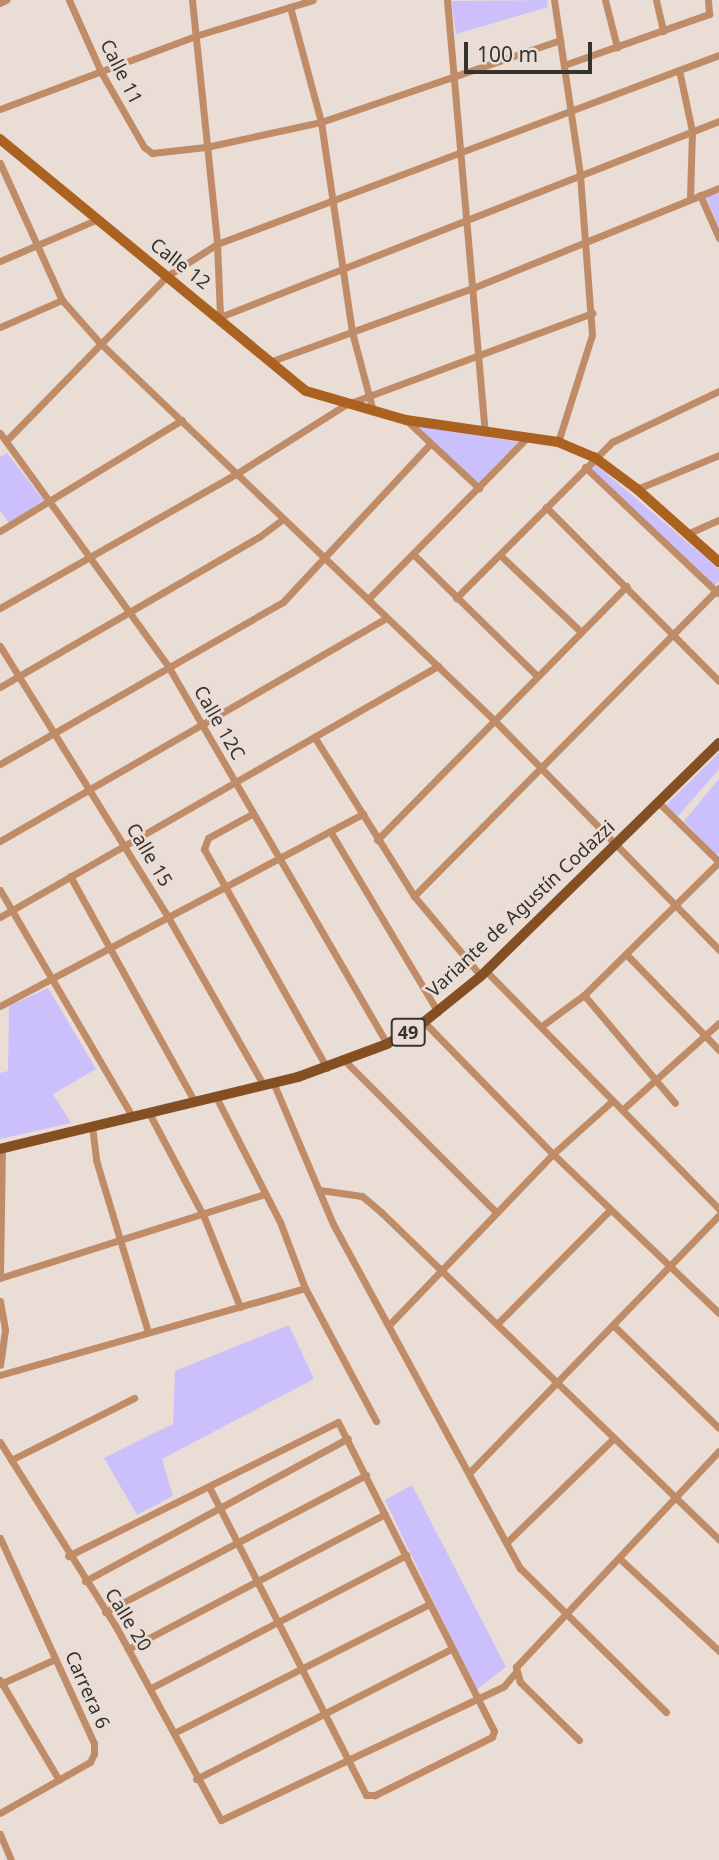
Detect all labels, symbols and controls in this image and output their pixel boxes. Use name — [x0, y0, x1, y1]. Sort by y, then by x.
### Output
scale bar — [467, 28, 595, 72]
street label: Calle 11 — [95, 36, 147, 108]
text: 100 m — [477, 40, 538, 68]
street label: Calle 12 — [145, 234, 215, 294]
street label: Calle 12C — [189, 682, 249, 764]
street label: Variante de Agustín Codazzi — [422, 816, 620, 1002]
street label: Calle 15 — [121, 819, 177, 891]
road number: 49 — [390, 1017, 426, 1046]
street label: Calle 20 — [100, 1584, 156, 1656]
street label: Carrera 6 — [60, 1648, 114, 1732]

